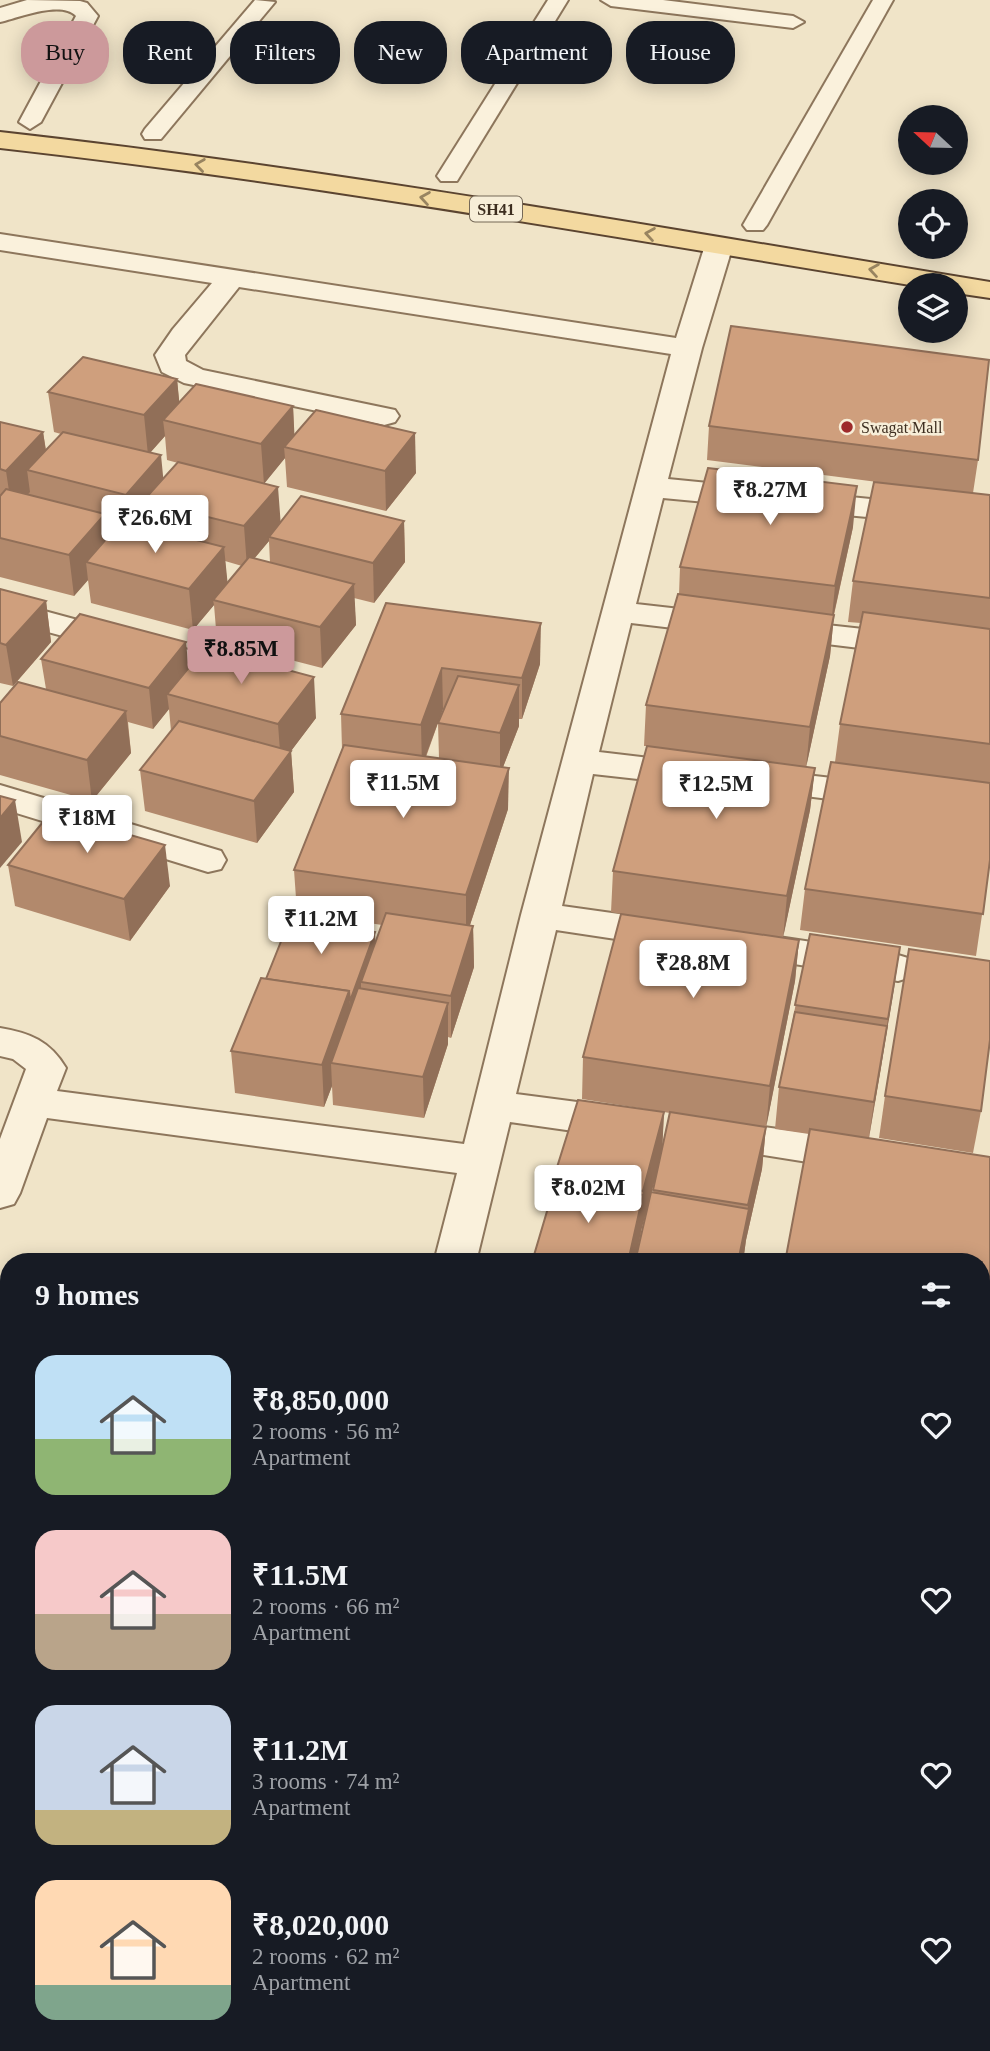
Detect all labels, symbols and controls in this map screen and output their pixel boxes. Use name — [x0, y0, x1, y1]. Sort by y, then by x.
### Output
chip: Buy — [21, 21, 109, 84]
chip: Rent — [123, 21, 216, 84]
chip: Filters — [230, 21, 340, 84]
chip: New — [354, 21, 447, 84]
chip: Apartment — [461, 21, 612, 84]
chip: House — [626, 21, 735, 84]
north arrow — [898, 105, 968, 175]
map controls — [898, 105, 968, 343]
one-way arrow — [194, 157, 206, 172]
button: locate — [898, 189, 968, 259]
one-way arrow — [419, 191, 431, 206]
road number: SH41 — [470, 196, 522, 222]
one-way arrow — [644, 227, 656, 242]
one-way arrow — [868, 263, 880, 278]
button: layers — [898, 273, 968, 343]
marker: Swagat Mall — [839, 419, 855, 435]
place label: Swagat Mall — [861, 419, 943, 437]
pin: ₹8.27M — [713, 468, 827, 527]
text: ₹8.27M — [732, 477, 808, 502]
pin: ₹26.6M — [98, 496, 212, 555]
text: ₹26.6M — [117, 505, 193, 530]
pin: ₹8.85M — [184, 626, 298, 686]
text: ₹8.85M — [203, 636, 279, 661]
pin: ₹11.5M — [346, 760, 460, 820]
pin: ₹12.5M — [659, 762, 773, 821]
text: ₹11.5M — [366, 770, 440, 795]
text: ₹12.5M — [678, 771, 754, 796]
pin: ₹18M — [46, 796, 128, 855]
text: ₹18M — [58, 805, 116, 830]
pin: ₹11.2M — [264, 897, 378, 956]
text: ₹11.2M — [284, 906, 358, 931]
pin: ₹28.8M — [636, 940, 750, 1000]
text: ₹28.8M — [655, 950, 731, 975]
pin: ₹8.02M — [531, 1166, 645, 1225]
text: ₹8.02M — [550, 1175, 626, 1200]
icon: filters — [917, 1276, 955, 1314]
text: 9 homes — [35, 1278, 139, 1311]
icon: home — [91, 1383, 175, 1467]
text: ₹8,850,000 — [252, 1383, 389, 1416]
icon: heart — [917, 1406, 955, 1444]
text: 2 rooms · 56 m² — [252, 1419, 399, 1444]
text: Apartment — [252, 1445, 350, 1470]
icon: home — [91, 1558, 175, 1642]
text: ₹11.5M — [252, 1558, 348, 1591]
icon: heart — [917, 1581, 955, 1619]
text: 2 rooms · 66 m² — [252, 1594, 399, 1619]
text: Apartment — [252, 1620, 350, 1645]
icon: home — [91, 1733, 175, 1817]
text: ₹11.2M — [252, 1733, 348, 1766]
icon: heart — [917, 1756, 955, 1794]
text: 3 rooms · 74 m² — [252, 1769, 399, 1794]
text: Apartment — [252, 1795, 350, 1820]
icon: home — [91, 1908, 175, 1992]
text: ₹8,020,000 — [252, 1908, 389, 1941]
icon: heart — [917, 1931, 955, 1969]
text: 2 rooms · 62 m² — [252, 1944, 399, 1969]
text: Apartment — [252, 1970, 350, 1995]

